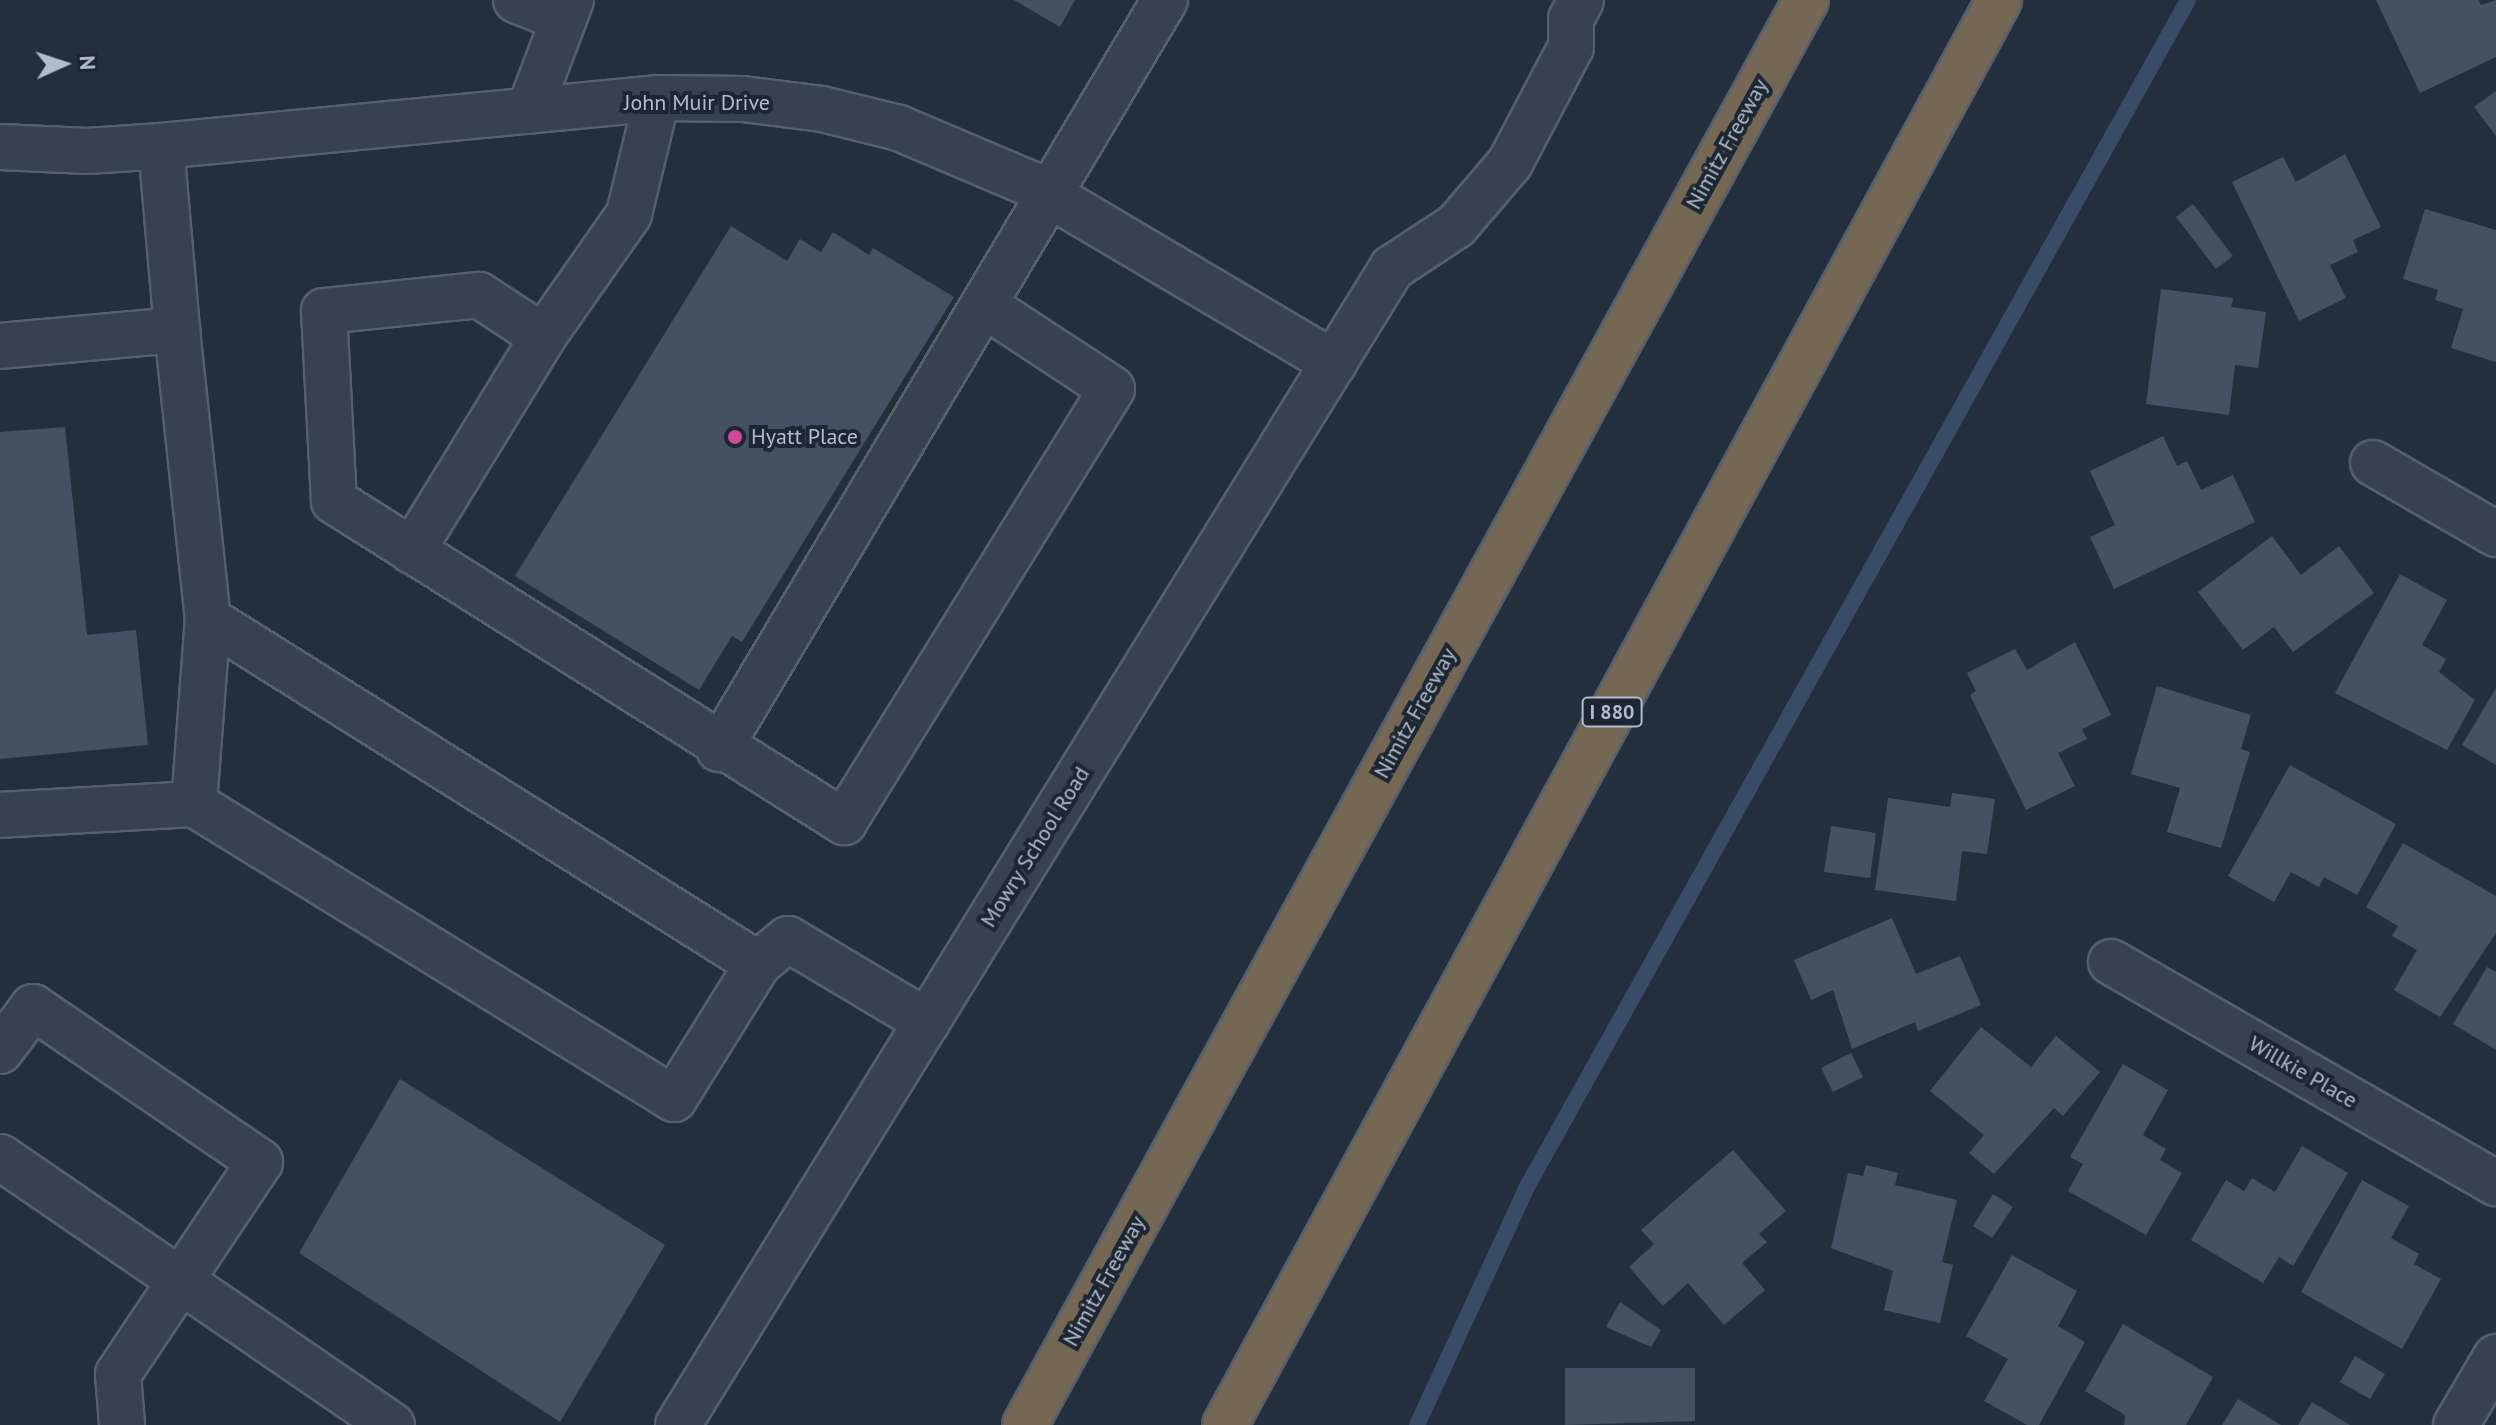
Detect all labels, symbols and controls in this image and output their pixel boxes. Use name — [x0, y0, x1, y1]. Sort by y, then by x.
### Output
north arrow — [24, 24, 104, 104]
text: N — [74, 55, 102, 71]
street label: Nimitz Freeway — [1680, 74, 1774, 214]
street label: John Muir Drive — [624, 90, 770, 116]
place label: Hyatt Place — [751, 424, 858, 450]
marker: Hyatt Place — [726, 428, 744, 446]
street label: Nimitz Freeway — [1368, 643, 1462, 783]
road number: I 880 — [1580, 696, 1644, 728]
street label: Mowry School Road — [975, 762, 1095, 932]
street label: Willkie Place — [2244, 1030, 2362, 1114]
street label: Nimitz Freeway — [1057, 1211, 1151, 1351]

